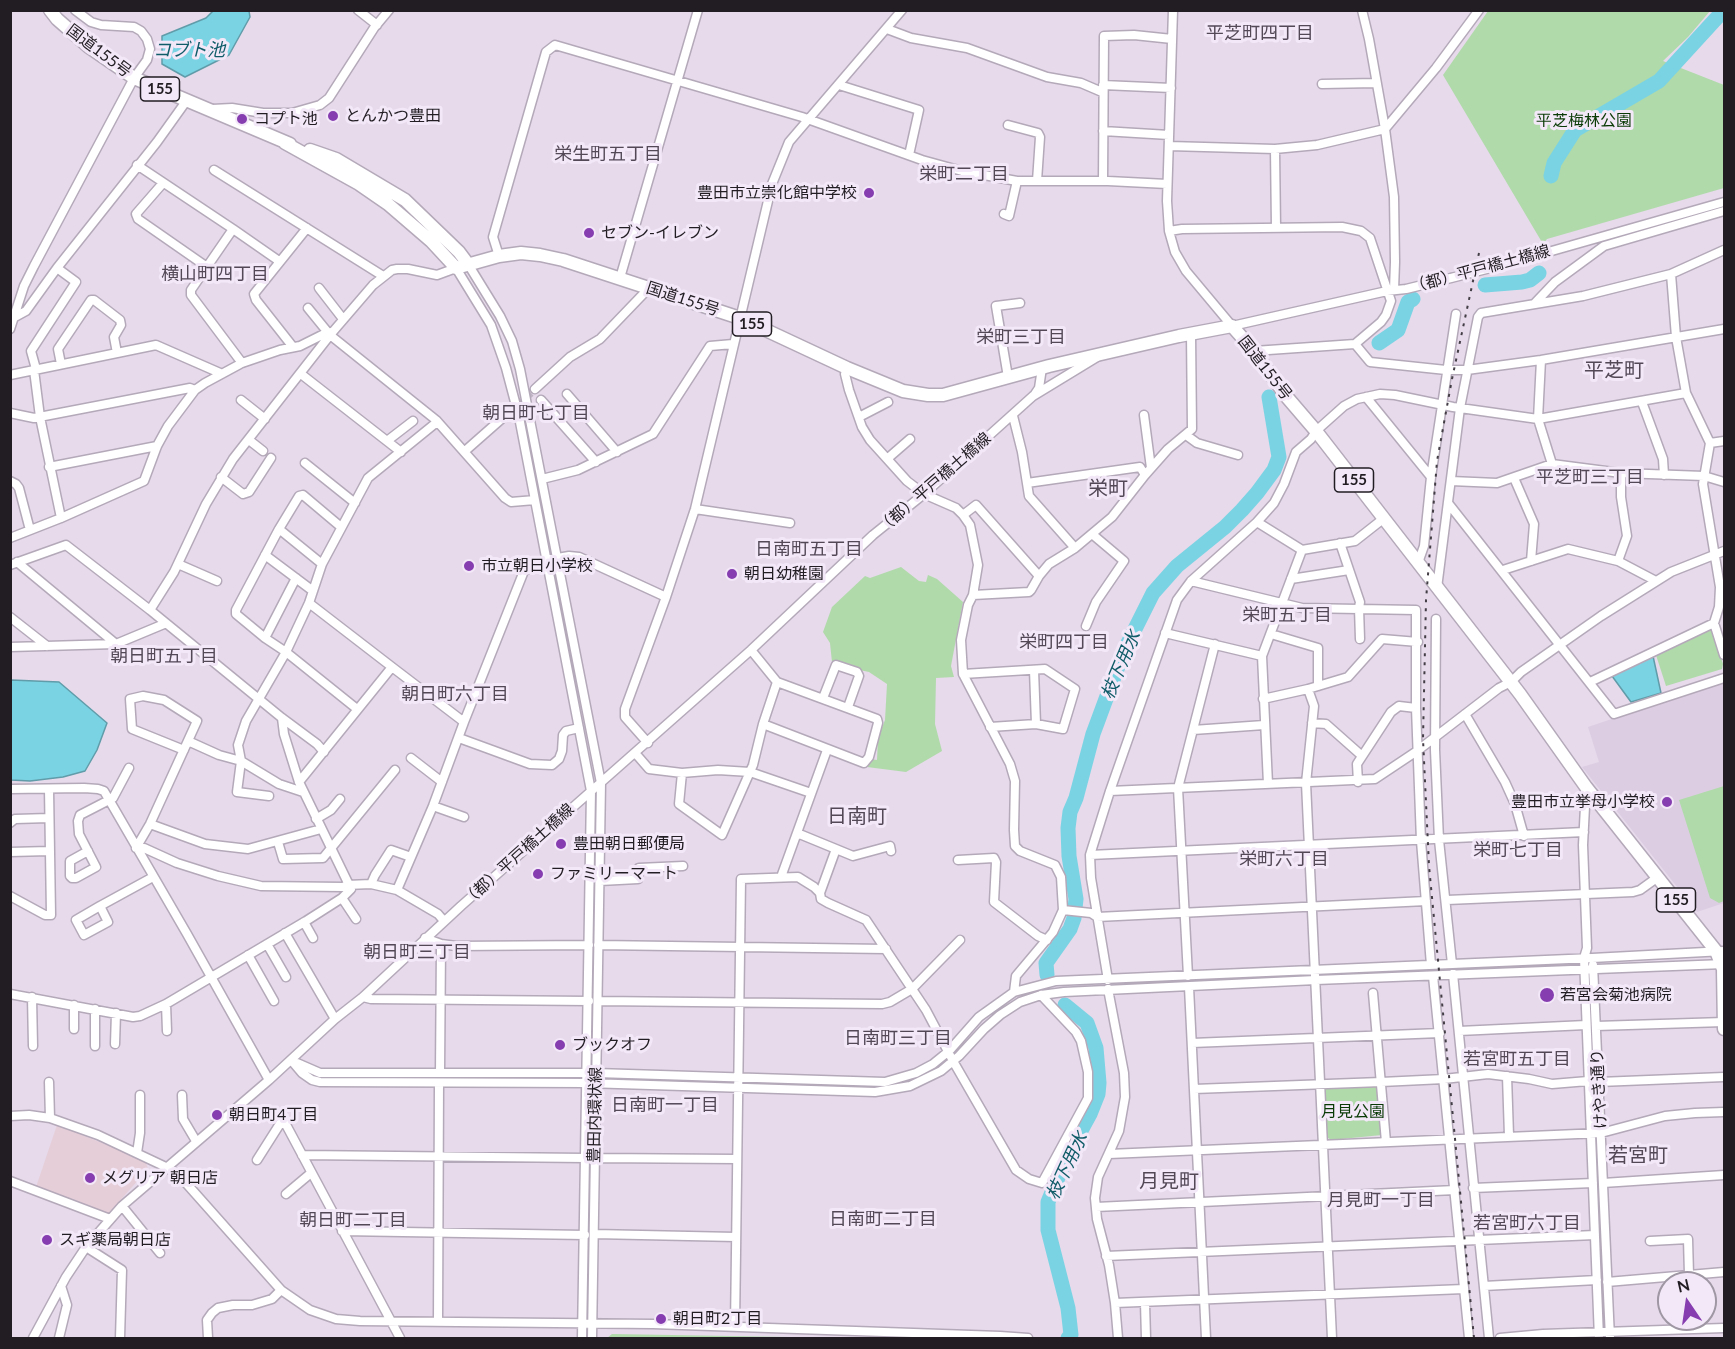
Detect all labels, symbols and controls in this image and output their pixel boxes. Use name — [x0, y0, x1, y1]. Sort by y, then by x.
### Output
street label: 国道155号 — [63, 21, 135, 81]
district label: 平芝町四丁目 — [1206, 22, 1314, 44]
water label: コブト池 — [153, 39, 225, 61]
road number: 155 — [140, 77, 180, 101]
place label: とんかつ豊田 — [345, 106, 441, 126]
place label: コプト池 — [254, 109, 318, 129]
marker: とんかつ豊田 — [326, 109, 340, 123]
park label: 平芝梅林公園 — [1536, 111, 1632, 131]
marker: コプト池 — [235, 112, 249, 126]
district label: 栄生町五丁目 — [554, 143, 662, 165]
district label: 栄町二丁目 — [919, 163, 1009, 185]
place label: 豊田市立崇化館中学校 — [697, 183, 857, 203]
marker: 豊田市立崇化館中学校 — [862, 186, 876, 200]
place label: セブン-イレブン — [601, 223, 719, 243]
marker: セブン-イレブン — [582, 226, 596, 240]
street label: （都）平戸橋土橋線 — [1408, 241, 1552, 297]
district label: 横山町四丁目 — [161, 263, 269, 285]
street label: 国道155号 — [644, 278, 722, 320]
road number: 155 — [732, 312, 771, 336]
district label: 栄町三丁目 — [976, 326, 1066, 348]
street label: 国道155号 — [1234, 332, 1296, 404]
district label: 平芝町 — [1584, 359, 1644, 383]
district label: 朝日町七丁目 — [482, 402, 590, 424]
street label: （都）平戸橋土橋線 — [873, 429, 995, 537]
district label: 平芝町三丁目 — [1536, 466, 1644, 488]
road number: 155 — [1334, 468, 1374, 492]
district label: 栄町 — [1088, 477, 1128, 501]
district label: 日南町五丁目 — [755, 538, 863, 560]
place label: 市立朝日小学校 — [481, 556, 593, 576]
marker: 市立朝日小学校 — [462, 559, 476, 573]
place label: 朝日幼稚園 — [744, 564, 824, 584]
marker: 朝日幼稚園 — [725, 567, 739, 581]
district label: 栄町五丁目 — [1242, 604, 1332, 626]
water label: 枝下用水 — [1097, 628, 1145, 702]
district label: 栄町四丁目 — [1019, 631, 1109, 653]
district label: 朝日町五丁目 — [110, 645, 218, 667]
district label: 朝日町六丁目 — [401, 683, 509, 705]
place label: 豊田市立挙母小学校 — [1511, 792, 1655, 812]
marker: 豊田市立挙母小学校 — [1660, 795, 1674, 809]
street label: （都）平戸橋土橋線 — [458, 800, 578, 910]
district label: 日南町 — [827, 805, 887, 829]
place label: 豊田朝日郵便局 — [573, 834, 685, 854]
marker: 豊田朝日郵便局 — [554, 837, 568, 851]
district label: 栄町七丁目 — [1473, 839, 1563, 861]
district label: 栄町六丁目 — [1239, 848, 1329, 870]
place label: ファミリーマート — [550, 864, 678, 884]
marker: ファミリーマート — [531, 867, 545, 881]
road number: 155 — [1656, 888, 1696, 912]
district label: 朝日町三丁目 — [363, 941, 471, 963]
place label: 若宮会菊池病院 — [1560, 985, 1672, 1005]
marker: 若宮会菊池病院 — [1538, 986, 1556, 1004]
district label: 日南町三丁目 — [844, 1027, 952, 1049]
place label: ブックオフ — [572, 1035, 652, 1055]
marker: ブックオフ — [553, 1038, 567, 1052]
district label: 若宮町五丁目 — [1463, 1048, 1571, 1070]
street label: けやき通り — [1587, 1049, 1611, 1129]
street label: 豊田内環状線 — [585, 1067, 605, 1163]
district label: 日南町一丁目 — [611, 1094, 719, 1116]
park label: 月見公園 — [1321, 1102, 1385, 1122]
place label: 朝日町4丁目 — [229, 1105, 318, 1125]
marker: 朝日町4丁目 — [210, 1108, 224, 1122]
water label: 枝下用水 — [1042, 1129, 1092, 1203]
district label: 若宮町 — [1608, 1144, 1668, 1168]
place label: メグリア 朝日店 — [102, 1168, 218, 1188]
district label: 月見町 — [1139, 1170, 1199, 1194]
marker: メグリア 朝日店 — [83, 1171, 97, 1185]
district label: 月見町一丁目 — [1327, 1189, 1435, 1211]
district label: 日南町二丁目 — [829, 1208, 937, 1230]
district label: 朝日町二丁目 — [299, 1209, 407, 1231]
district label: 若宮町六丁目 — [1473, 1212, 1581, 1234]
place label: スギ薬局朝日店 — [59, 1230, 171, 1250]
marker: スギ薬局朝日店 — [40, 1233, 54, 1247]
north arrow — [1657, 1271, 1717, 1331]
text: N — [1675, 1274, 1691, 1296]
place label: 朝日町2丁目 — [673, 1309, 762, 1329]
marker: 朝日町2丁目 — [654, 1312, 668, 1326]

